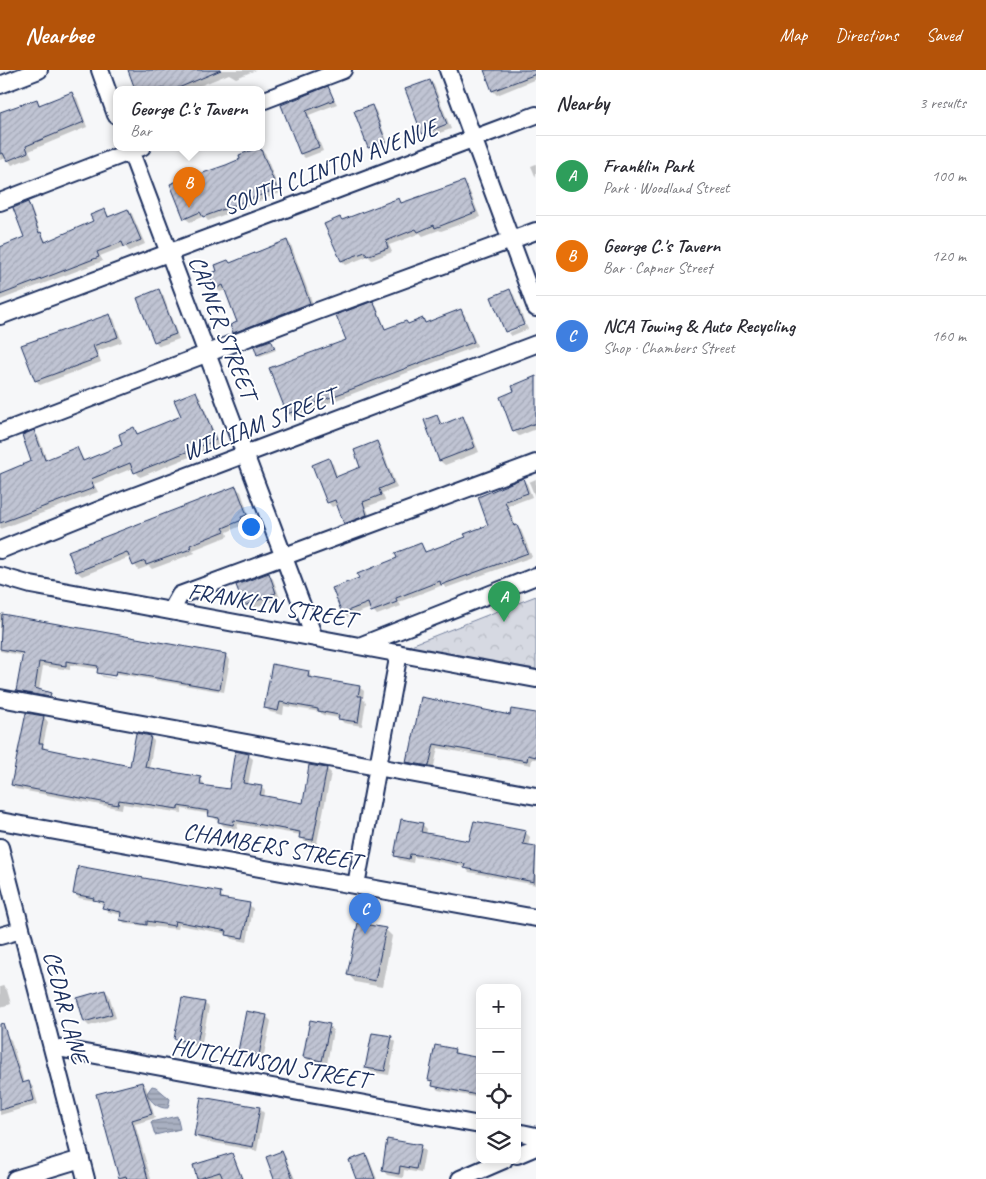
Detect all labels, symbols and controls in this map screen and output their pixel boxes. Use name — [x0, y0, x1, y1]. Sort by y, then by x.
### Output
text: Nearbee — [25, 20, 93, 50]
text: Map — [780, 24, 807, 46]
text: Directions — [835, 24, 898, 46]
text: Saved — [926, 24, 961, 46]
popup — [113, 86, 265, 151]
text: Nearby — [556, 90, 609, 116]
text: 3 results — [919, 93, 966, 113]
text: George C.'s Tavern — [130, 97, 248, 121]
street label: SOUTH CLINTON AVENUE — [218, 111, 444, 222]
text: Bar — [130, 121, 151, 141]
text: Franklin Park — [603, 154, 693, 178]
text: A — [568, 166, 576, 186]
text: 100 m — [932, 166, 966, 186]
pin: B — [173, 167, 205, 208]
text: Park · Woodland Street — [603, 178, 729, 198]
text: George C.'s Tavern — [603, 234, 720, 258]
text: B — [568, 246, 576, 266]
text: 120 m — [932, 246, 966, 266]
street label: CAPNER STREET — [182, 251, 266, 408]
text: Bar · Capner Street — [603, 258, 712, 278]
text: NCA Towing & Auto Recycling — [603, 314, 795, 338]
text: C — [568, 326, 576, 346]
text: 160 m — [932, 326, 966, 346]
text: Shop · Chambers Street — [603, 338, 735, 358]
street label: WILLIAM STREET — [178, 379, 346, 467]
your location — [238, 514, 264, 540]
street label: FRANKLIN STREET — [186, 576, 363, 635]
pin: A — [488, 581, 520, 622]
street label: CHAMBERS STREET — [181, 816, 368, 877]
pin: C — [349, 893, 381, 934]
street label: CEDAR LANE — [37, 947, 96, 1070]
map controls — [476, 984, 521, 1164]
button: + — [476, 984, 521, 1029]
button: − — [476, 1029, 521, 1074]
street label: HUTCHINSON STREET — [169, 1031, 377, 1096]
button: locate — [476, 1074, 521, 1119]
button: layers — [476, 1119, 521, 1164]

